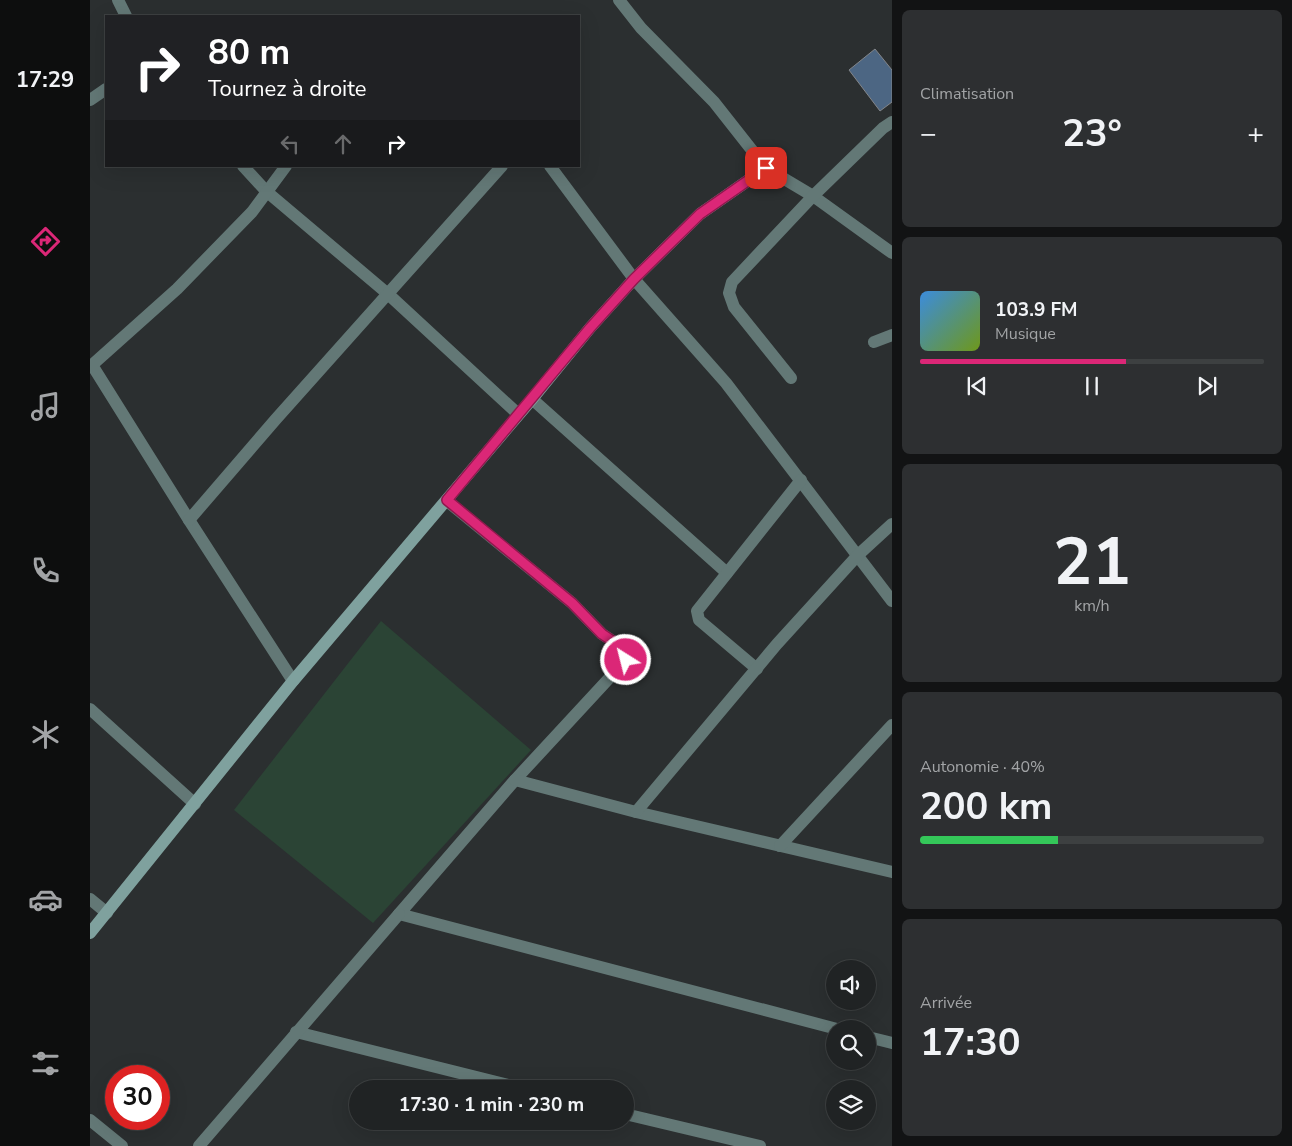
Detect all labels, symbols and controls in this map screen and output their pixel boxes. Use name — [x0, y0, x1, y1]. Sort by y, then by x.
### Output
text: 80 m — [208, 29, 290, 76]
icon: right — [125, 35, 190, 100]
text: 17:29 — [16, 65, 74, 95]
text: Tournez à droite — [208, 74, 367, 104]
text: Climatisation — [920, 83, 1014, 105]
text: 23° — [1062, 108, 1122, 159]
text: − — [920, 115, 937, 153]
text: + — [1247, 115, 1264, 153]
icon: left — [276, 130, 304, 158]
icon: ahead — [329, 130, 357, 158]
icon: right — [382, 130, 410, 158]
pin — [745, 147, 787, 189]
icon: arrive — [752, 154, 780, 182]
icon: directions — [28, 224, 63, 259]
text: 103.9 FM — [995, 297, 1078, 323]
text: Musique — [995, 323, 1056, 345]
icon: previous — [963, 372, 991, 400]
icon: pause — [1078, 372, 1106, 400]
icon: next — [1193, 372, 1221, 400]
icon: music — [28, 389, 63, 424]
text: 21 — [1053, 518, 1131, 607]
icon: phone — [28, 553, 63, 588]
text: km/h — [1074, 595, 1110, 617]
position arrow — [599, 633, 651, 685]
icon: climate — [28, 717, 63, 752]
text: Autonomie · 40% — [920, 756, 1045, 778]
text: 200 km — [920, 781, 1052, 832]
icon: car — [28, 882, 63, 917]
map controls — [826, 960, 876, 1130]
button: sound — [826, 960, 876, 1010]
text: Arrivée — [920, 992, 972, 1014]
text: 17:30 — [920, 1017, 1021, 1068]
button: search — [826, 1020, 876, 1070]
icon: filters — [28, 1046, 63, 1081]
speed limit sign: 30 — [105, 1065, 170, 1130]
button: layers — [826, 1080, 876, 1130]
text: 17:30 · 1 min · 230 m — [399, 1092, 584, 1118]

